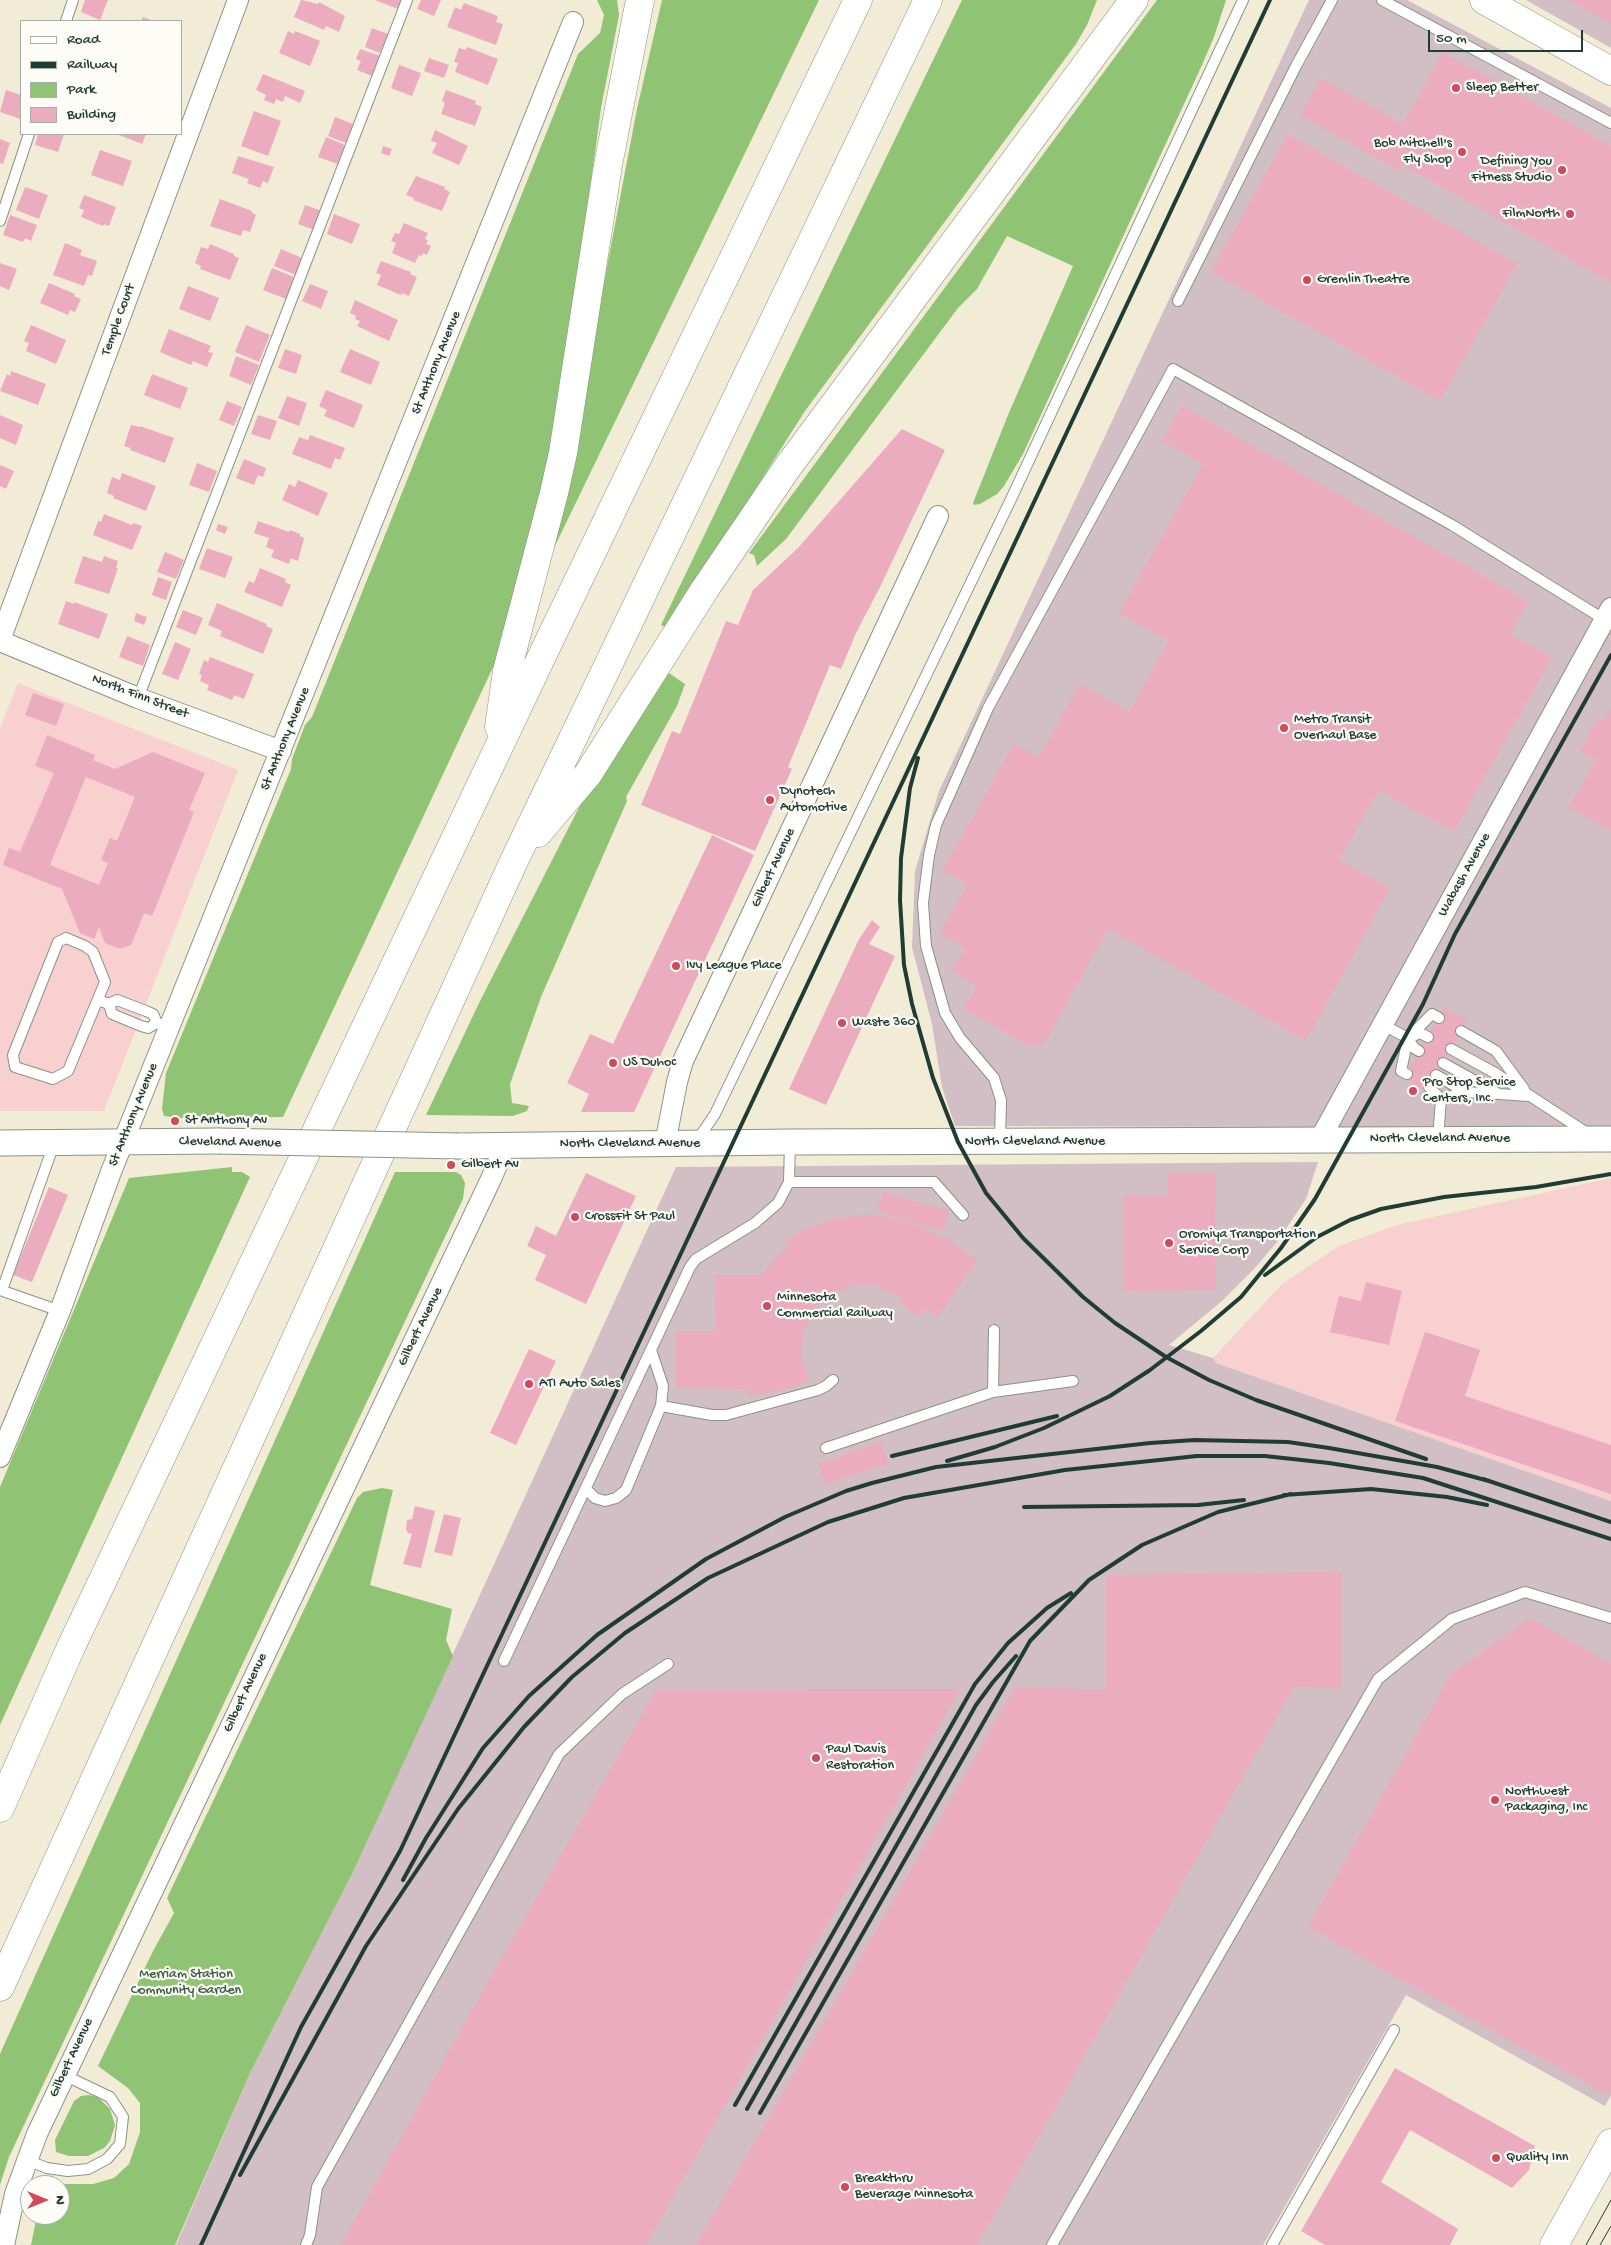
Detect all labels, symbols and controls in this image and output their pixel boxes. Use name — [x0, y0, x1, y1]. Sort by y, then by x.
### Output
legend — [20, 20, 182, 135]
scale bar — [1431, 20, 1586, 52]
text: 50 m — [1436, 30, 1467, 48]
text: Road — [67, 31, 100, 49]
text: Railway — [67, 56, 117, 74]
place label: Sleep Better — [1466, 80, 1538, 96]
text: Park — [67, 81, 96, 99]
marker: Sleep Better — [1450, 82, 1462, 94]
text: Building — [67, 106, 116, 124]
place label: Bob Mitchell's Fly Shop — [1374, 136, 1452, 168]
marker: Bob Mitchell's Fly Shop — [1456, 146, 1468, 158]
place label: Defining You Fitness Studio — [1471, 154, 1552, 186]
marker: Defining You Fitness Studio — [1556, 164, 1568, 176]
place label: FilmNorth — [1502, 206, 1560, 222]
marker: FilmNorth — [1564, 208, 1576, 220]
place label: Gremlin Theatre — [1317, 272, 1410, 288]
marker: Gremlin Theatre — [1301, 274, 1313, 286]
street label: Temple Court — [98, 282, 140, 358]
street label: St Anthony Avenue — [409, 309, 465, 417]
street label: North Finn Street — [89, 671, 191, 723]
street label: St Anthony Avenue — [258, 685, 314, 793]
place label: Metro Transit Overhaul Base — [1294, 712, 1376, 744]
marker: Metro Transit Overhaul Base — [1278, 722, 1290, 734]
place label: Dynotech Automotive — [780, 784, 847, 816]
marker: Dynotech Automotive — [764, 794, 776, 806]
street label: Gilbert Avenue — [748, 826, 800, 910]
street label: Wabash Avenue — [1435, 830, 1495, 920]
place label: Ivy League Place — [686, 958, 782, 974]
marker: Ivy League Place — [670, 960, 682, 972]
place label: Waste 360 — [852, 1015, 915, 1031]
marker: Waste 360 — [836, 1017, 848, 1029]
place label: US Duhoc — [623, 1055, 676, 1071]
marker: US Duhoc — [607, 1057, 619, 1069]
street label: St Anthony Avenue — [106, 1061, 162, 1169]
place label: Pro Stop Service Centers, Inc. — [1423, 1075, 1516, 1108]
marker: Pro Stop Service Centers, Inc. — [1407, 1085, 1419, 1097]
place label: St Anthony Av — [185, 1113, 267, 1129]
marker: St Anthony Av — [169, 1115, 181, 1127]
street label: North Cleveland Avenue — [1370, 1131, 1510, 1147]
street label: Cleveland Avenue — [179, 1134, 281, 1152]
street label: North Cleveland Avenue — [965, 1134, 1105, 1150]
street label: North Cleveland Avenue — [560, 1136, 700, 1152]
place label: Gilbert Av — [461, 1157, 519, 1173]
marker: Gilbert Av — [445, 1159, 457, 1171]
place label: CrossFit St Paul — [585, 1209, 675, 1225]
marker: CrossFit St Paul — [569, 1211, 581, 1223]
place label: Oromiya Transportation Service Corp — [1179, 1227, 1316, 1260]
marker: Oromiya Transportation Service Corp — [1163, 1237, 1175, 1249]
street label: Gilbert Avenue — [395, 1285, 447, 1369]
place label: Minnesota Commercial Railway — [777, 1290, 893, 1322]
marker: Minnesota Commercial Railway — [761, 1300, 773, 1312]
place label: ATI Auto Sales — [539, 1376, 620, 1392]
marker: ATI Auto Sales — [523, 1378, 535, 1390]
street label: Gilbert Avenue — [220, 1651, 272, 1735]
place label: Paul Davis Restoration — [826, 1742, 894, 1774]
marker: Paul Davis Restoration — [810, 1752, 822, 1764]
place label: Northwest Packaging, Inc — [1505, 1784, 1587, 1816]
marker: Northwest Packaging, Inc — [1489, 1794, 1501, 1806]
park label: Merriam Station Community Garden — [131, 1967, 241, 2000]
street label: Gilbert Avenue — [46, 2016, 98, 2100]
place label: Quality Inn — [1506, 2150, 1568, 2166]
marker: Quality Inn — [1490, 2152, 1502, 2164]
place label: Breakthru Beverage Minnesota — [855, 2171, 973, 2204]
north arrow — [20, 2175, 70, 2225]
marker: Breakthru Beverage Minnesota — [839, 2181, 851, 2193]
text: N — [51, 2195, 68, 2205]

